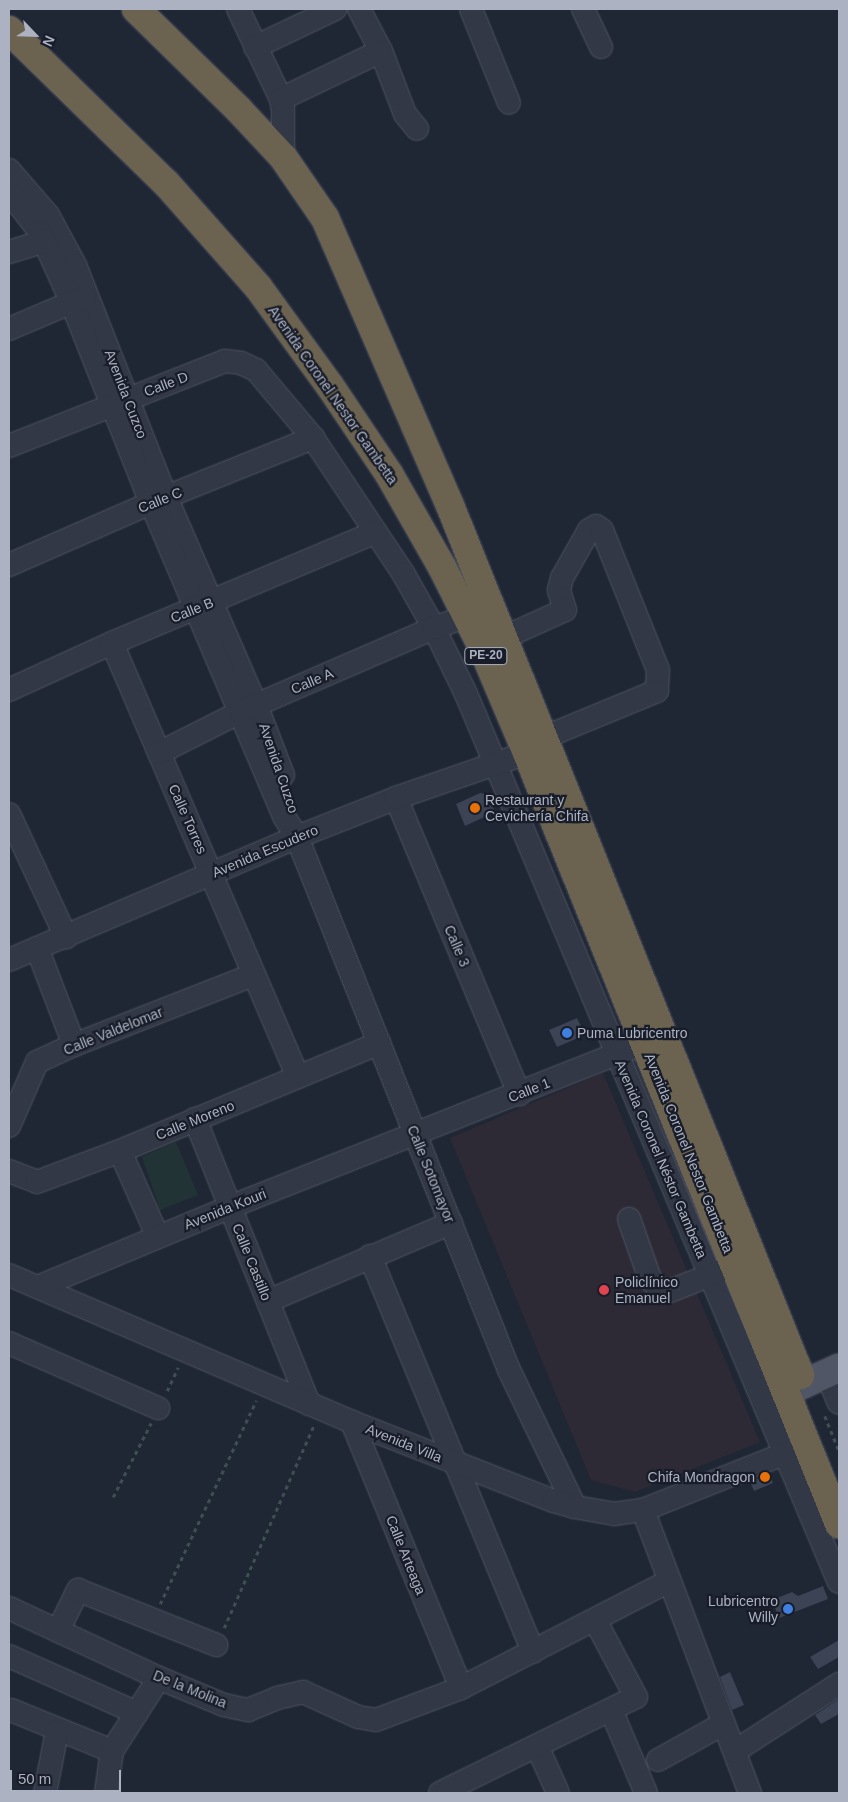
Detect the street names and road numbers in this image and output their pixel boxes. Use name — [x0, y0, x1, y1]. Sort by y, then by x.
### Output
street label: Avenida Coronel Nestor Gambetta — [265, 303, 401, 487]
street label: Avenida Cuzco — [101, 347, 151, 441]
street label: Calle D — [142, 368, 190, 400]
street label: Calle C — [136, 484, 184, 516]
street label: Calle B — [168, 594, 216, 626]
road number: PE-20 — [464, 646, 508, 666]
street label: Calle A — [288, 664, 336, 698]
street label: Avenida Cuzco — [256, 721, 302, 815]
street label: Calle Torres — [165, 781, 211, 857]
street label: Avenida Escudero — [210, 821, 320, 881]
street label: Calle 3 — [441, 923, 473, 969]
street label: Calle Valdelomar — [61, 1003, 165, 1059]
street label: Avenida Coronel Nestor Gambetta — [641, 1051, 737, 1255]
street label: Avenida Coronel Néstor Gambetta — [612, 1057, 710, 1261]
street label: Calle 1 — [506, 1074, 552, 1106]
street label: Calle Moreno — [153, 1097, 237, 1143]
street label: Calle Sotomayor — [404, 1123, 458, 1225]
street label: Avenida Kouri — [182, 1185, 268, 1233]
street label: Calle Castillo — [229, 1221, 275, 1303]
street label: Avenida Villa — [364, 1420, 444, 1466]
street label: Calle Arteaga — [382, 1513, 430, 1597]
street label: De la Molina — [151, 1667, 229, 1711]

